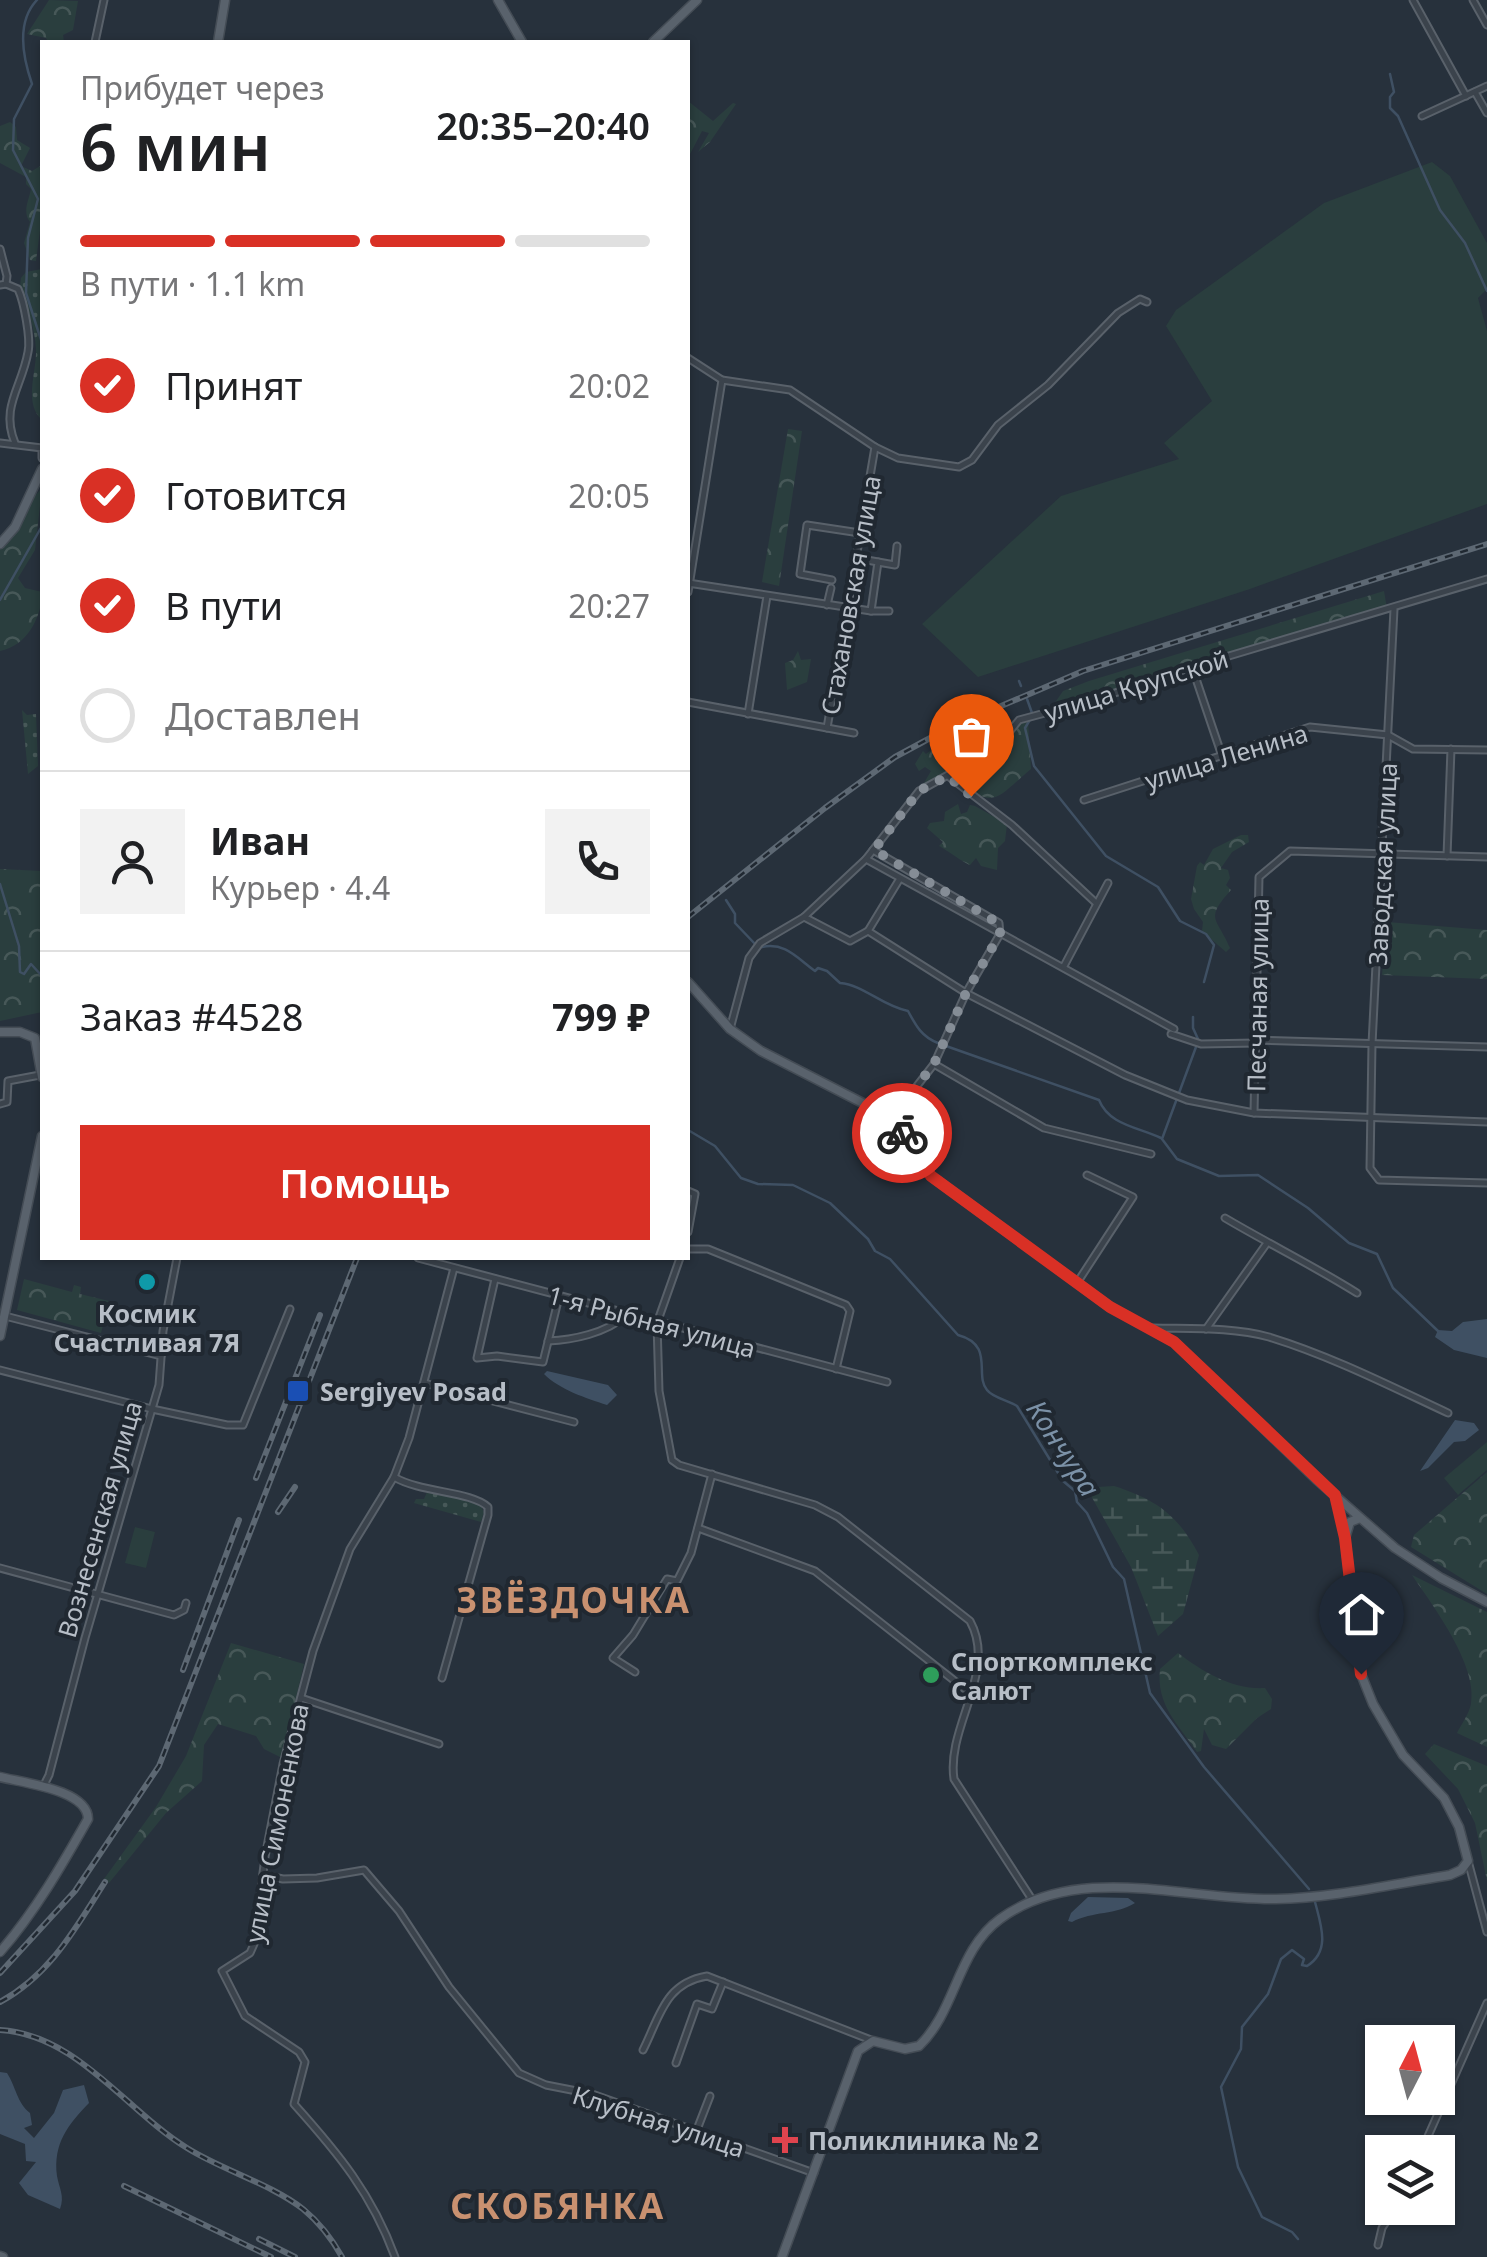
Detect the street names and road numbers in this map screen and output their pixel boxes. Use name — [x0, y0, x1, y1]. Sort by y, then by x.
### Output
street label: Стахановская улица — [812, 473, 888, 717]
street label: улица Крупской — [1040, 641, 1232, 729]
street label: улица Ленина — [1140, 715, 1312, 797]
street label: Заводская улица — [1360, 762, 1404, 966]
street label: Песчаная улица — [1238, 898, 1276, 1092]
street label: 1-я Рыбная улица — [545, 1277, 759, 1365]
street label: Вознесенская улица — [49, 1397, 149, 1641]
street label: улица Симоненкова — [236, 1700, 316, 1946]
street label: Клубная улица — [569, 2077, 749, 2165]

